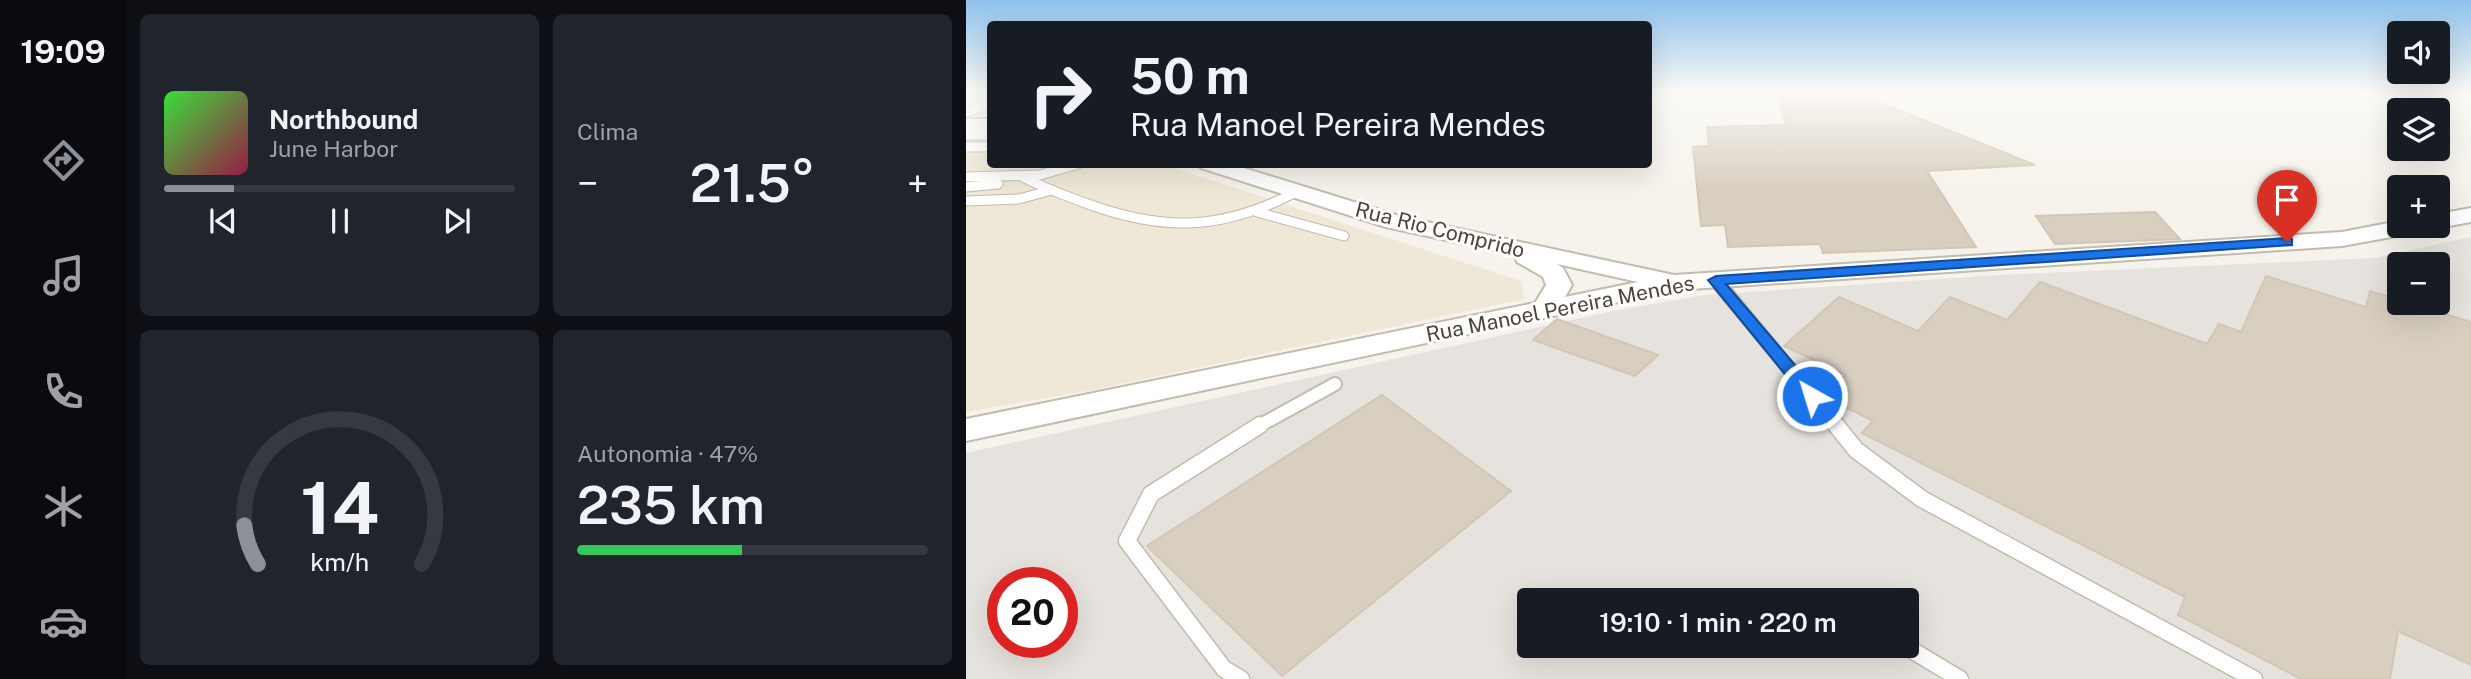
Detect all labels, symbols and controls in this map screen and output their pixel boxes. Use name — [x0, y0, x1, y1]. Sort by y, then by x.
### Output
map controls — [2387, 21, 2450, 315]
button: sound — [2387, 21, 2450, 84]
text: 19:09 — [20, 33, 106, 70]
text: 50 m — [1130, 47, 1250, 105]
icon: right — [1015, 49, 1106, 140]
button: layers — [2387, 98, 2450, 161]
text: Northbound — [269, 104, 418, 135]
text: Rua Manoel Pereira Mendes — [1130, 106, 1546, 143]
text: Clima — [577, 118, 638, 145]
text: June Harbor — [269, 135, 398, 162]
icon: directions — [39, 136, 88, 185]
text: 21.5° — [690, 153, 815, 214]
text: − — [577, 161, 598, 206]
text: + — [907, 161, 928, 206]
pin — [2257, 170, 2317, 242]
button: + — [2387, 175, 2450, 238]
icon: arrive — [2268, 181, 2306, 219]
street label: Rua Rio Comprido — [1353, 196, 1527, 263]
icon: previous — [204, 202, 242, 240]
icon: pause — [321, 202, 359, 240]
icon: next — [438, 202, 476, 240]
icon: music — [39, 251, 88, 300]
button: − — [2387, 252, 2450, 315]
street label: Rua Manoel Pereira Mendes — [1424, 270, 1696, 347]
position arrow — [1775, 359, 1849, 433]
icon: phone — [39, 367, 88, 416]
text: Autonomia · 47% — [577, 440, 758, 467]
text: 14 — [300, 465, 379, 550]
text: 235 km — [577, 475, 765, 536]
icon: climate — [39, 482, 88, 531]
text: km/h — [310, 546, 369, 576]
speed limit sign: 20 — [987, 567, 1078, 658]
icon: car — [39, 597, 88, 646]
text: 19:10 · 1 min · 220 m — [1599, 607, 1837, 638]

